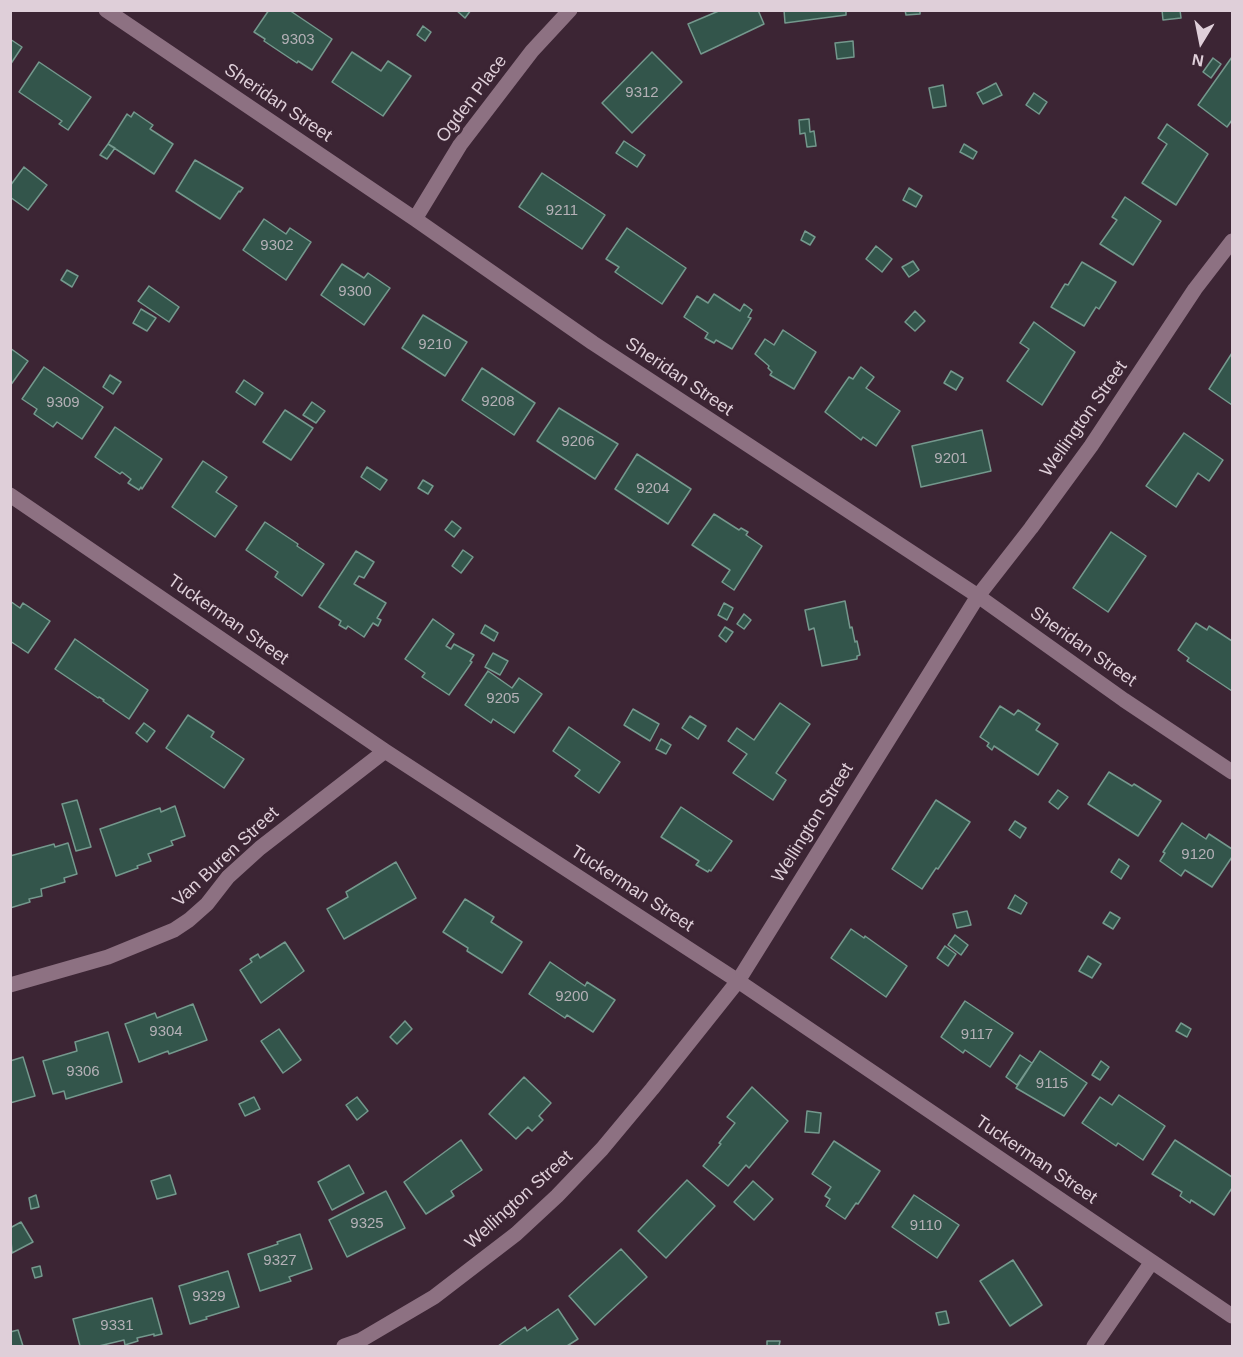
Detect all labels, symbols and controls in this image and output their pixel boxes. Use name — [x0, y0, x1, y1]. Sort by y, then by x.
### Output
north arrow — [1171, 12, 1231, 72]
house number: 9303 — [281, 31, 315, 49]
street label: Ogden Place — [432, 51, 512, 147]
text: N — [1191, 51, 1205, 70]
street label: Sheridan Street — [220, 59, 336, 147]
house number: 9312 — [625, 84, 659, 102]
house number: 9211 — [546, 202, 578, 220]
house number: 9302 — [260, 237, 294, 255]
house number: 9300 — [338, 283, 372, 301]
street label: Sheridan Street — [621, 333, 737, 421]
house number: 9210 — [418, 336, 452, 354]
street label: Wellington Street — [1036, 357, 1132, 481]
house number: 9208 — [481, 393, 515, 411]
house number: 9309 — [46, 394, 80, 412]
house number: 9206 — [561, 433, 595, 451]
house number: 9201 — [934, 450, 968, 468]
house number: 9204 — [636, 480, 670, 498]
street label: Tuckerman Street — [163, 570, 293, 670]
street label: Sheridan Street — [1026, 602, 1140, 692]
house number: 9205 — [486, 690, 520, 708]
street label: Wellington Street — [768, 759, 858, 887]
street label: Van Buren Street — [169, 802, 283, 912]
street label: Tuckerman Street — [566, 841, 698, 937]
house number: 9120 — [1181, 846, 1215, 864]
house number: 9200 — [555, 988, 589, 1006]
house number: 9304 — [149, 1023, 183, 1041]
house number: 9117 — [961, 1026, 993, 1044]
house number: 9306 — [66, 1063, 100, 1081]
house number: 9115 — [1036, 1075, 1068, 1093]
street label: Tuckerman Street — [971, 1111, 1101, 1209]
street label: Wellington Street — [461, 1146, 577, 1254]
house number: 9325 — [350, 1215, 384, 1233]
house number: 9110 — [910, 1217, 942, 1235]
house number: 9327 — [263, 1252, 297, 1270]
house number: 9329 — [192, 1288, 226, 1306]
house number: 9331 — [100, 1317, 134, 1335]

